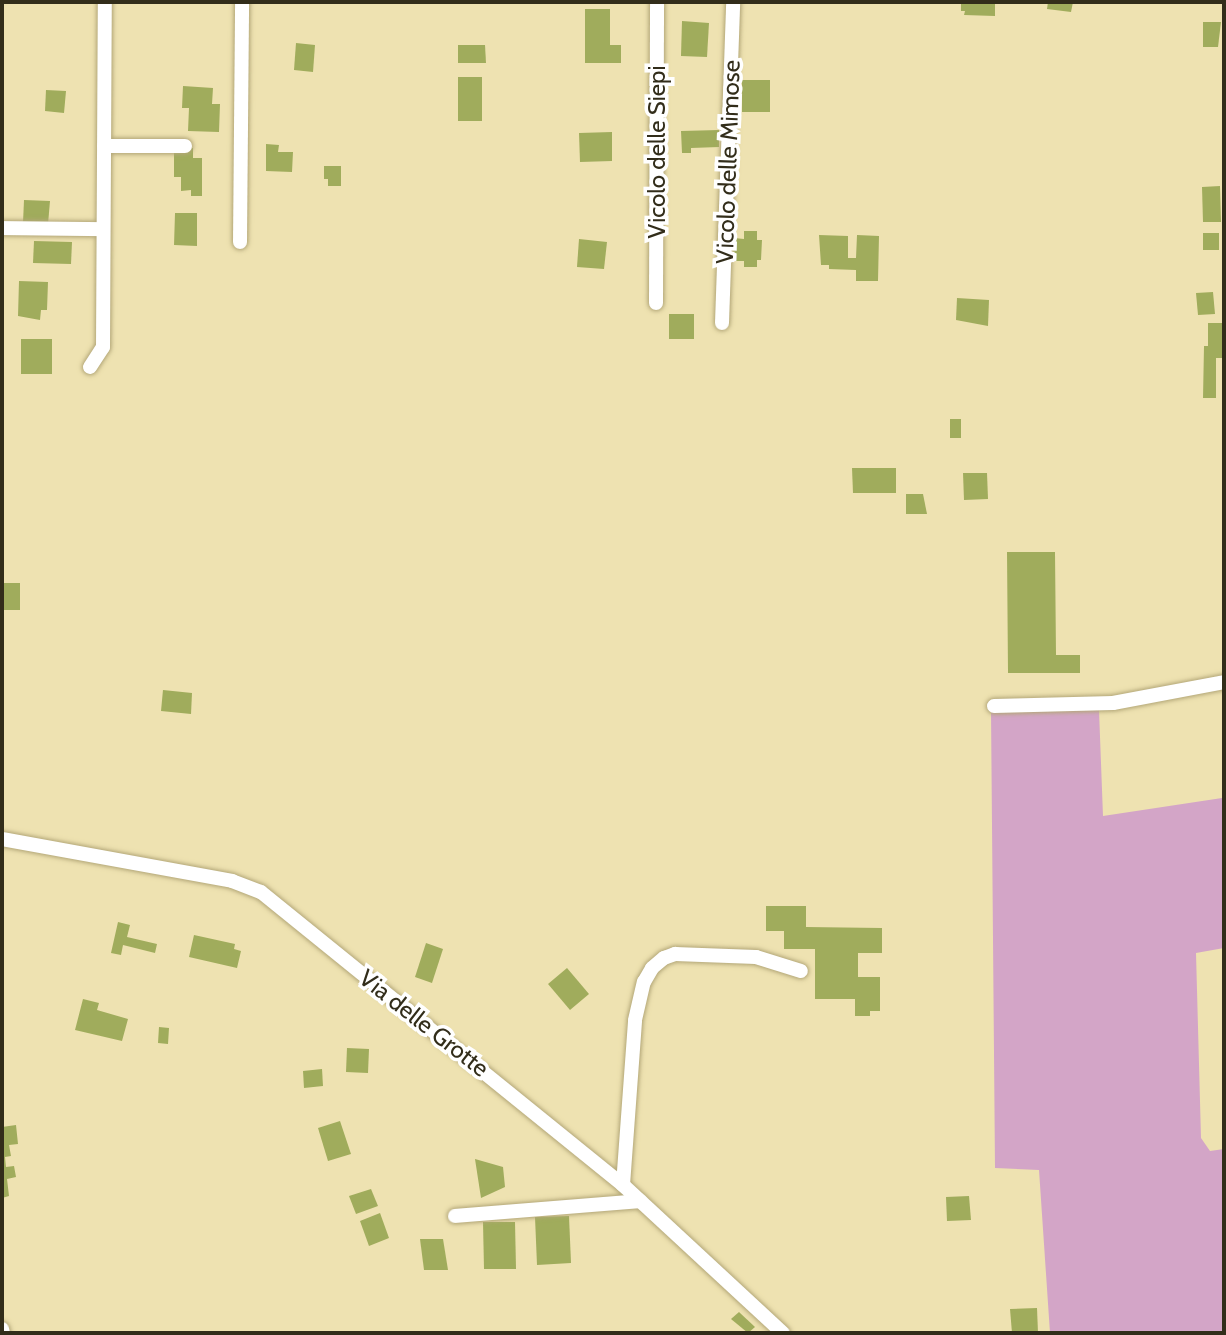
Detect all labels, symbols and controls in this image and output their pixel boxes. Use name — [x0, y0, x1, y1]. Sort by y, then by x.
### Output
street label: Vicolo delle Mimose — [710, 59, 746, 265]
street label: Vicolo delle Siepi — [643, 65, 671, 239]
street label: Via delle Grotte — [353, 963, 495, 1083]

